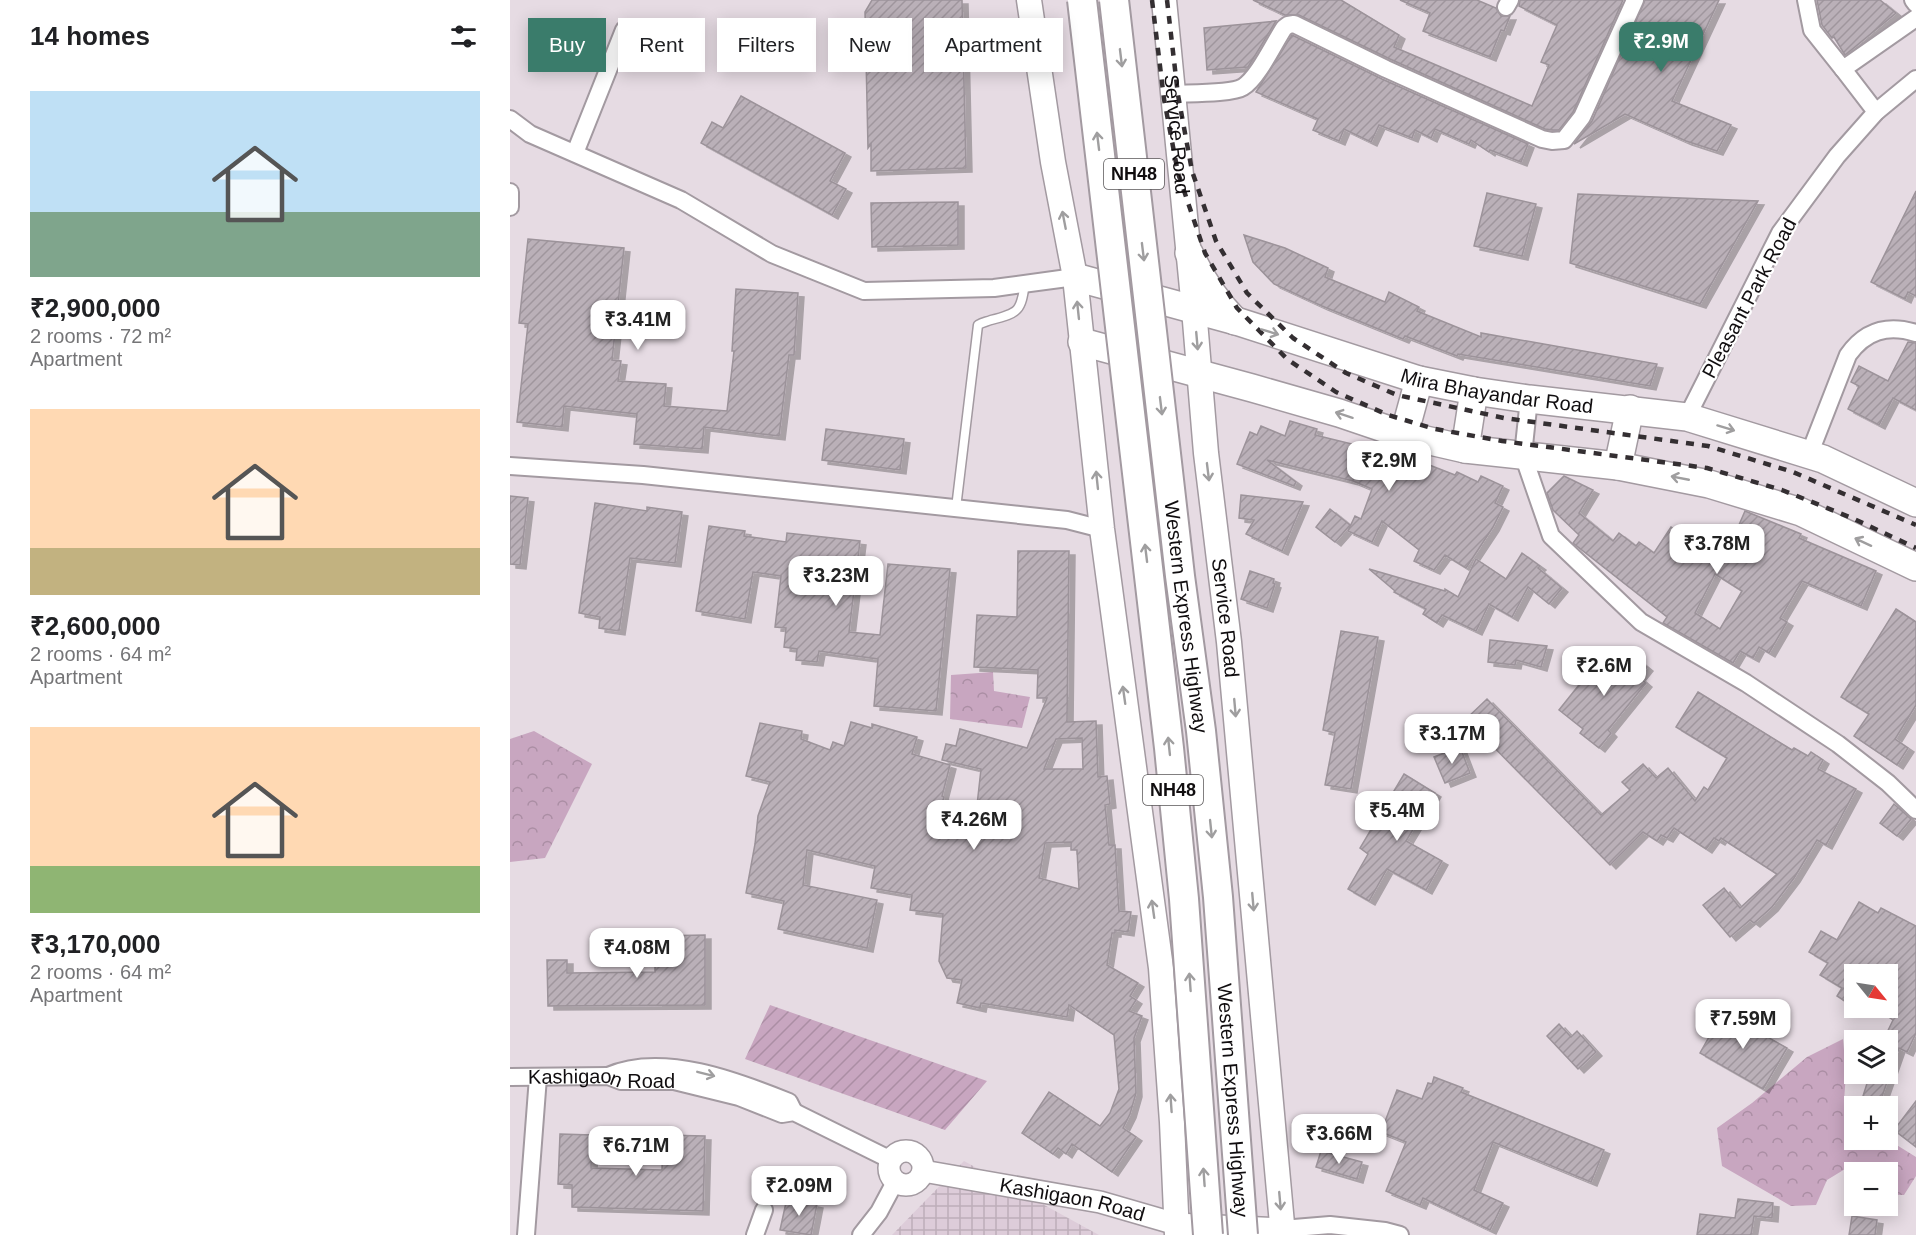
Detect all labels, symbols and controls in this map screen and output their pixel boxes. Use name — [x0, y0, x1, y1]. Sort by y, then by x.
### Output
chip: Buy — [528, 18, 606, 72]
chip: Rent — [618, 18, 705, 72]
chip: Filters — [717, 18, 816, 72]
chip: New — [828, 18, 912, 72]
chip: Apartment — [924, 18, 1063, 72]
icon: filters — [447, 20, 480, 53]
text: 14 homes — [30, 21, 150, 51]
pin: ₹2.9M — [1619, 22, 1703, 73]
text: ₹2.9M — [1633, 30, 1689, 52]
one-way arrow — [1115, 48, 1126, 68]
street label: Service Road — [1160, 74, 1194, 195]
icon: home — [201, 130, 309, 238]
one-way arrow — [1092, 132, 1103, 152]
road number: NH48 — [1104, 159, 1164, 189]
one-way arrow — [1058, 211, 1069, 230]
street label: Pleasant Park Road — [1698, 214, 1800, 382]
one-way arrow — [1138, 241, 1149, 261]
text: ₹2,900,000 — [30, 293, 161, 323]
pin: ₹3.41M — [589, 300, 687, 351]
one-way arrow — [1073, 300, 1084, 320]
text: ₹3.41M — [604, 308, 672, 330]
text: 2 rooms · 72 m² — [30, 325, 171, 347]
one-way arrow — [1260, 327, 1279, 338]
one-way arrow — [1192, 330, 1203, 350]
text: Apartment — [30, 348, 122, 370]
street label: Mira Bhayandar Road — [1398, 364, 1594, 417]
one-way arrow — [1155, 395, 1166, 415]
one-way arrow — [1335, 409, 1354, 420]
one-way arrow — [1716, 424, 1735, 435]
pin: ₹2.9M — [1347, 441, 1431, 492]
icon: home — [201, 448, 309, 556]
text: ₹2.9M — [1361, 449, 1417, 471]
one-way arrow — [1203, 462, 1214, 482]
one-way arrow — [1091, 471, 1102, 491]
one-way arrow — [1670, 472, 1690, 483]
street label: Western Express Highway — [1160, 499, 1212, 734]
pin: ₹3.78M — [1668, 524, 1766, 575]
text: ₹3.78M — [1683, 532, 1751, 554]
one-way arrow — [1855, 535, 1873, 547]
one-way arrow — [1140, 543, 1151, 563]
pin: ₹3.23M — [787, 556, 885, 607]
street label: Service Road — [1208, 557, 1243, 679]
text: ₹3.23M — [802, 564, 870, 586]
text: ₹2,600,000 — [30, 611, 161, 641]
text: 2 rooms · 64 m² — [30, 643, 171, 665]
pin: ₹2.6M — [1562, 646, 1646, 697]
text: ₹2.6M — [1576, 654, 1632, 676]
text: Apartment — [30, 666, 122, 688]
one-way arrow — [1119, 685, 1130, 705]
one-way arrow — [1230, 697, 1241, 717]
pin: ₹3.17M — [1403, 714, 1501, 765]
text: ₹3.17M — [1418, 722, 1486, 744]
one-way arrow — [1163, 737, 1174, 757]
icon: home — [201, 766, 309, 874]
road number: NH48 — [1143, 775, 1203, 805]
pin: ₹5.4M — [1355, 791, 1439, 842]
text: ₹5.4M — [1369, 799, 1425, 821]
pin: ₹4.26M — [925, 800, 1023, 851]
text: ₹4.26M — [940, 808, 1008, 830]
one-way arrow — [1206, 818, 1217, 838]
one-way arrow — [1248, 892, 1259, 911]
one-way arrow — [1148, 899, 1159, 919]
pin: ₹4.08M — [588, 928, 686, 979]
text: ₹3,170,000 — [30, 929, 161, 959]
text: ₹4.08M — [603, 936, 671, 958]
text: 2 rooms · 64 m² — [30, 961, 171, 983]
north arrow — [1844, 964, 1898, 1018]
map controls — [1844, 964, 1898, 1216]
one-way arrow — [1185, 973, 1196, 993]
street label: Western Express Highway — [1213, 983, 1253, 1218]
text: Apartment — [30, 984, 122, 1006]
pin: ₹7.59M — [1694, 999, 1792, 1050]
text: ₹7.59M — [1709, 1007, 1777, 1029]
button: layers — [1844, 1030, 1898, 1084]
street label: Kashigaon Road — [528, 1065, 675, 1092]
one-way arrow — [697, 1068, 716, 1080]
one-way arrow — [1165, 1093, 1176, 1113]
button: + — [1844, 1096, 1898, 1150]
pin: ₹3.66M — [1290, 1114, 1388, 1165]
text: ₹3.66M — [1305, 1122, 1373, 1144]
pin: ₹6.71M — [587, 1126, 685, 1177]
text: ₹6.71M — [602, 1134, 670, 1156]
button: − — [1844, 1162, 1898, 1216]
pin: ₹2.09M — [750, 1166, 848, 1217]
one-way arrow — [1198, 1167, 1209, 1187]
text: ₹2.09M — [765, 1174, 833, 1196]
street label: Kashigaon Road — [998, 1174, 1148, 1225]
one-way arrow — [1274, 1190, 1285, 1210]

